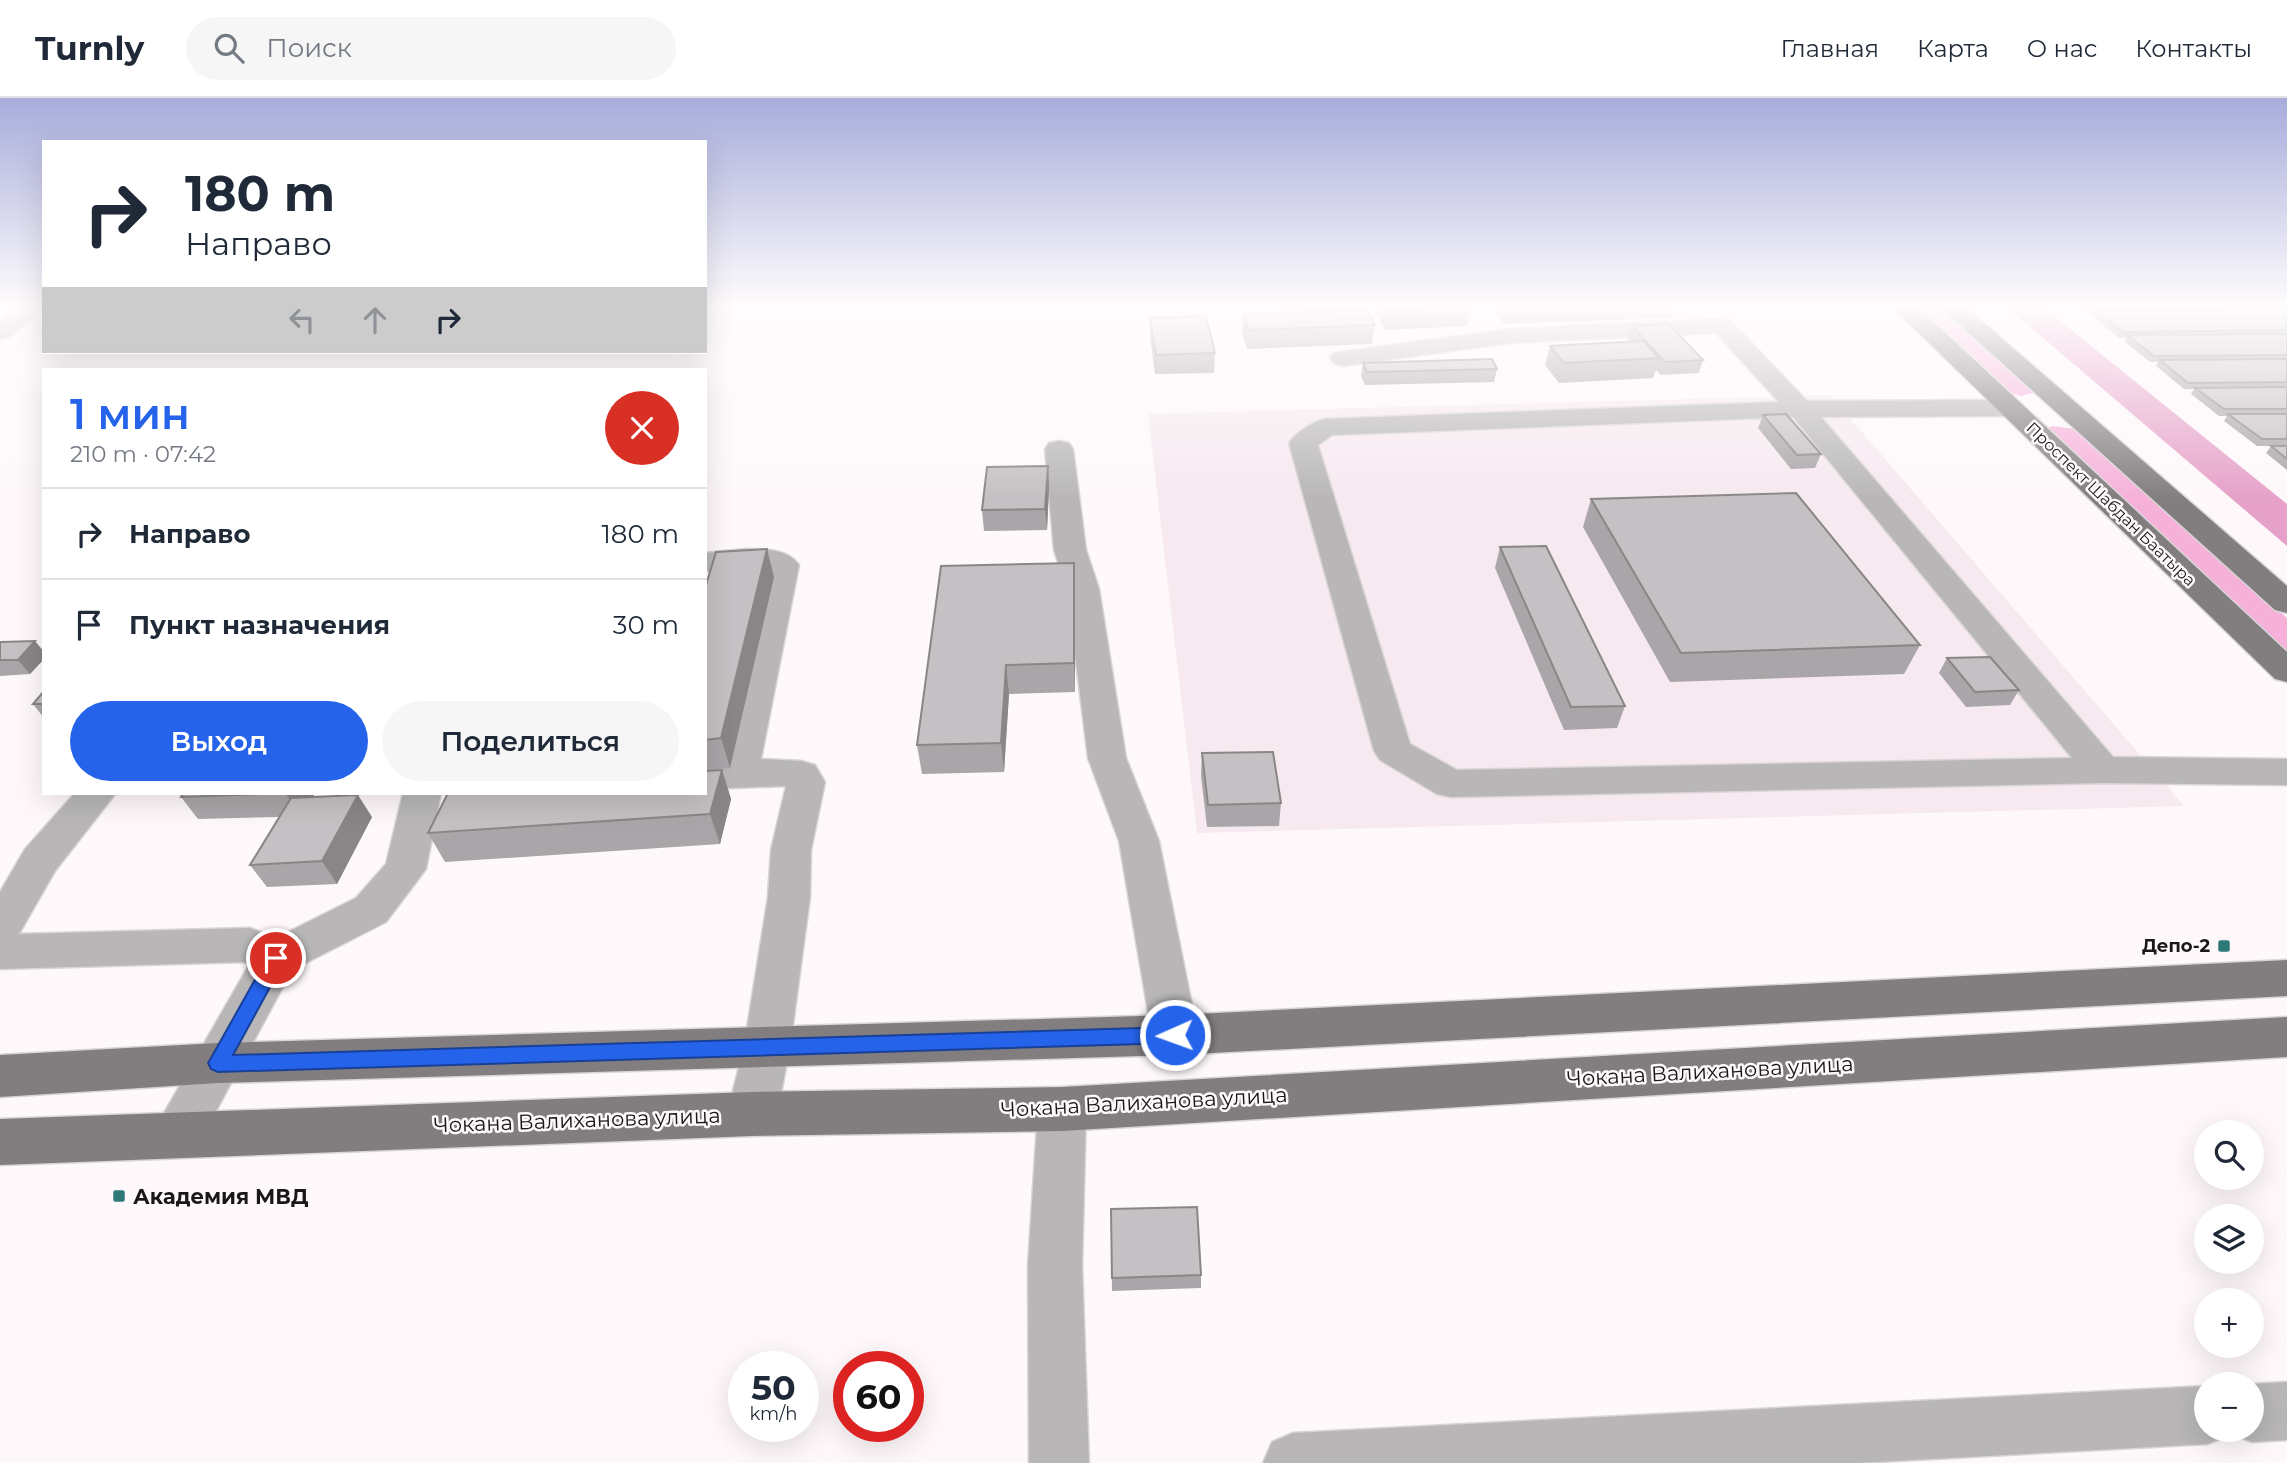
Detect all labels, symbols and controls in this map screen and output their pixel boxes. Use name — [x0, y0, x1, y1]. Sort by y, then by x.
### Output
search box — [186, 17, 676, 80]
text: Turnly — [35, 28, 144, 68]
icon: search — [210, 29, 248, 67]
text: Поиск — [266, 32, 352, 64]
text: Главная — [1781, 34, 1879, 63]
text: Карта — [1917, 34, 1989, 63]
text: О нас — [2027, 34, 2097, 63]
text: Контакты — [2135, 34, 2252, 63]
text: 180 m — [185, 164, 335, 223]
icon: right — [70, 168, 161, 259]
text: Направо — [185, 224, 332, 263]
icon: left — [283, 301, 321, 339]
icon: ahead — [356, 301, 394, 339]
icon: right — [429, 301, 467, 339]
text: 1 мин — [70, 388, 190, 440]
button: close — [605, 391, 679, 465]
street label: Проспект Шабдан Баатыра — [2023, 418, 2199, 590]
text: 210 m · 07:42 — [70, 440, 216, 468]
icon: right — [70, 515, 108, 553]
text: Направо — [129, 518, 250, 550]
text: 180 m — [601, 518, 679, 550]
icon: arrive — [70, 606, 108, 644]
text: Пункт назначения — [129, 609, 390, 641]
text: 30 m — [613, 609, 679, 641]
button: Выход — [70, 701, 368, 781]
button: Поделиться — [382, 701, 679, 781]
pin — [246, 928, 306, 988]
place label: Депо-2 — [2142, 935, 2210, 957]
marker: Депо-2 — [2216, 938, 2232, 954]
icon: arrive — [257, 939, 295, 977]
position arrow — [1138, 998, 1212, 1072]
street label: Чокана Валиханова улица — [1566, 1051, 1854, 1091]
street label: Чокана Валиханова улица — [1000, 1082, 1288, 1122]
street label: Чокана Валиханова улица — [433, 1103, 721, 1137]
map controls — [2194, 1120, 2264, 1442]
button: search — [2194, 1120, 2264, 1190]
place label: Академия МВД — [133, 1184, 308, 1209]
marker: Академия МВД — [111, 1188, 127, 1204]
button: layers — [2194, 1204, 2264, 1274]
button: + — [2194, 1288, 2264, 1358]
speed limit sign: 60 — [833, 1351, 924, 1442]
text: 50 — [751, 1366, 796, 1409]
button: − — [2194, 1372, 2264, 1442]
text: km/h — [749, 1403, 798, 1425]

